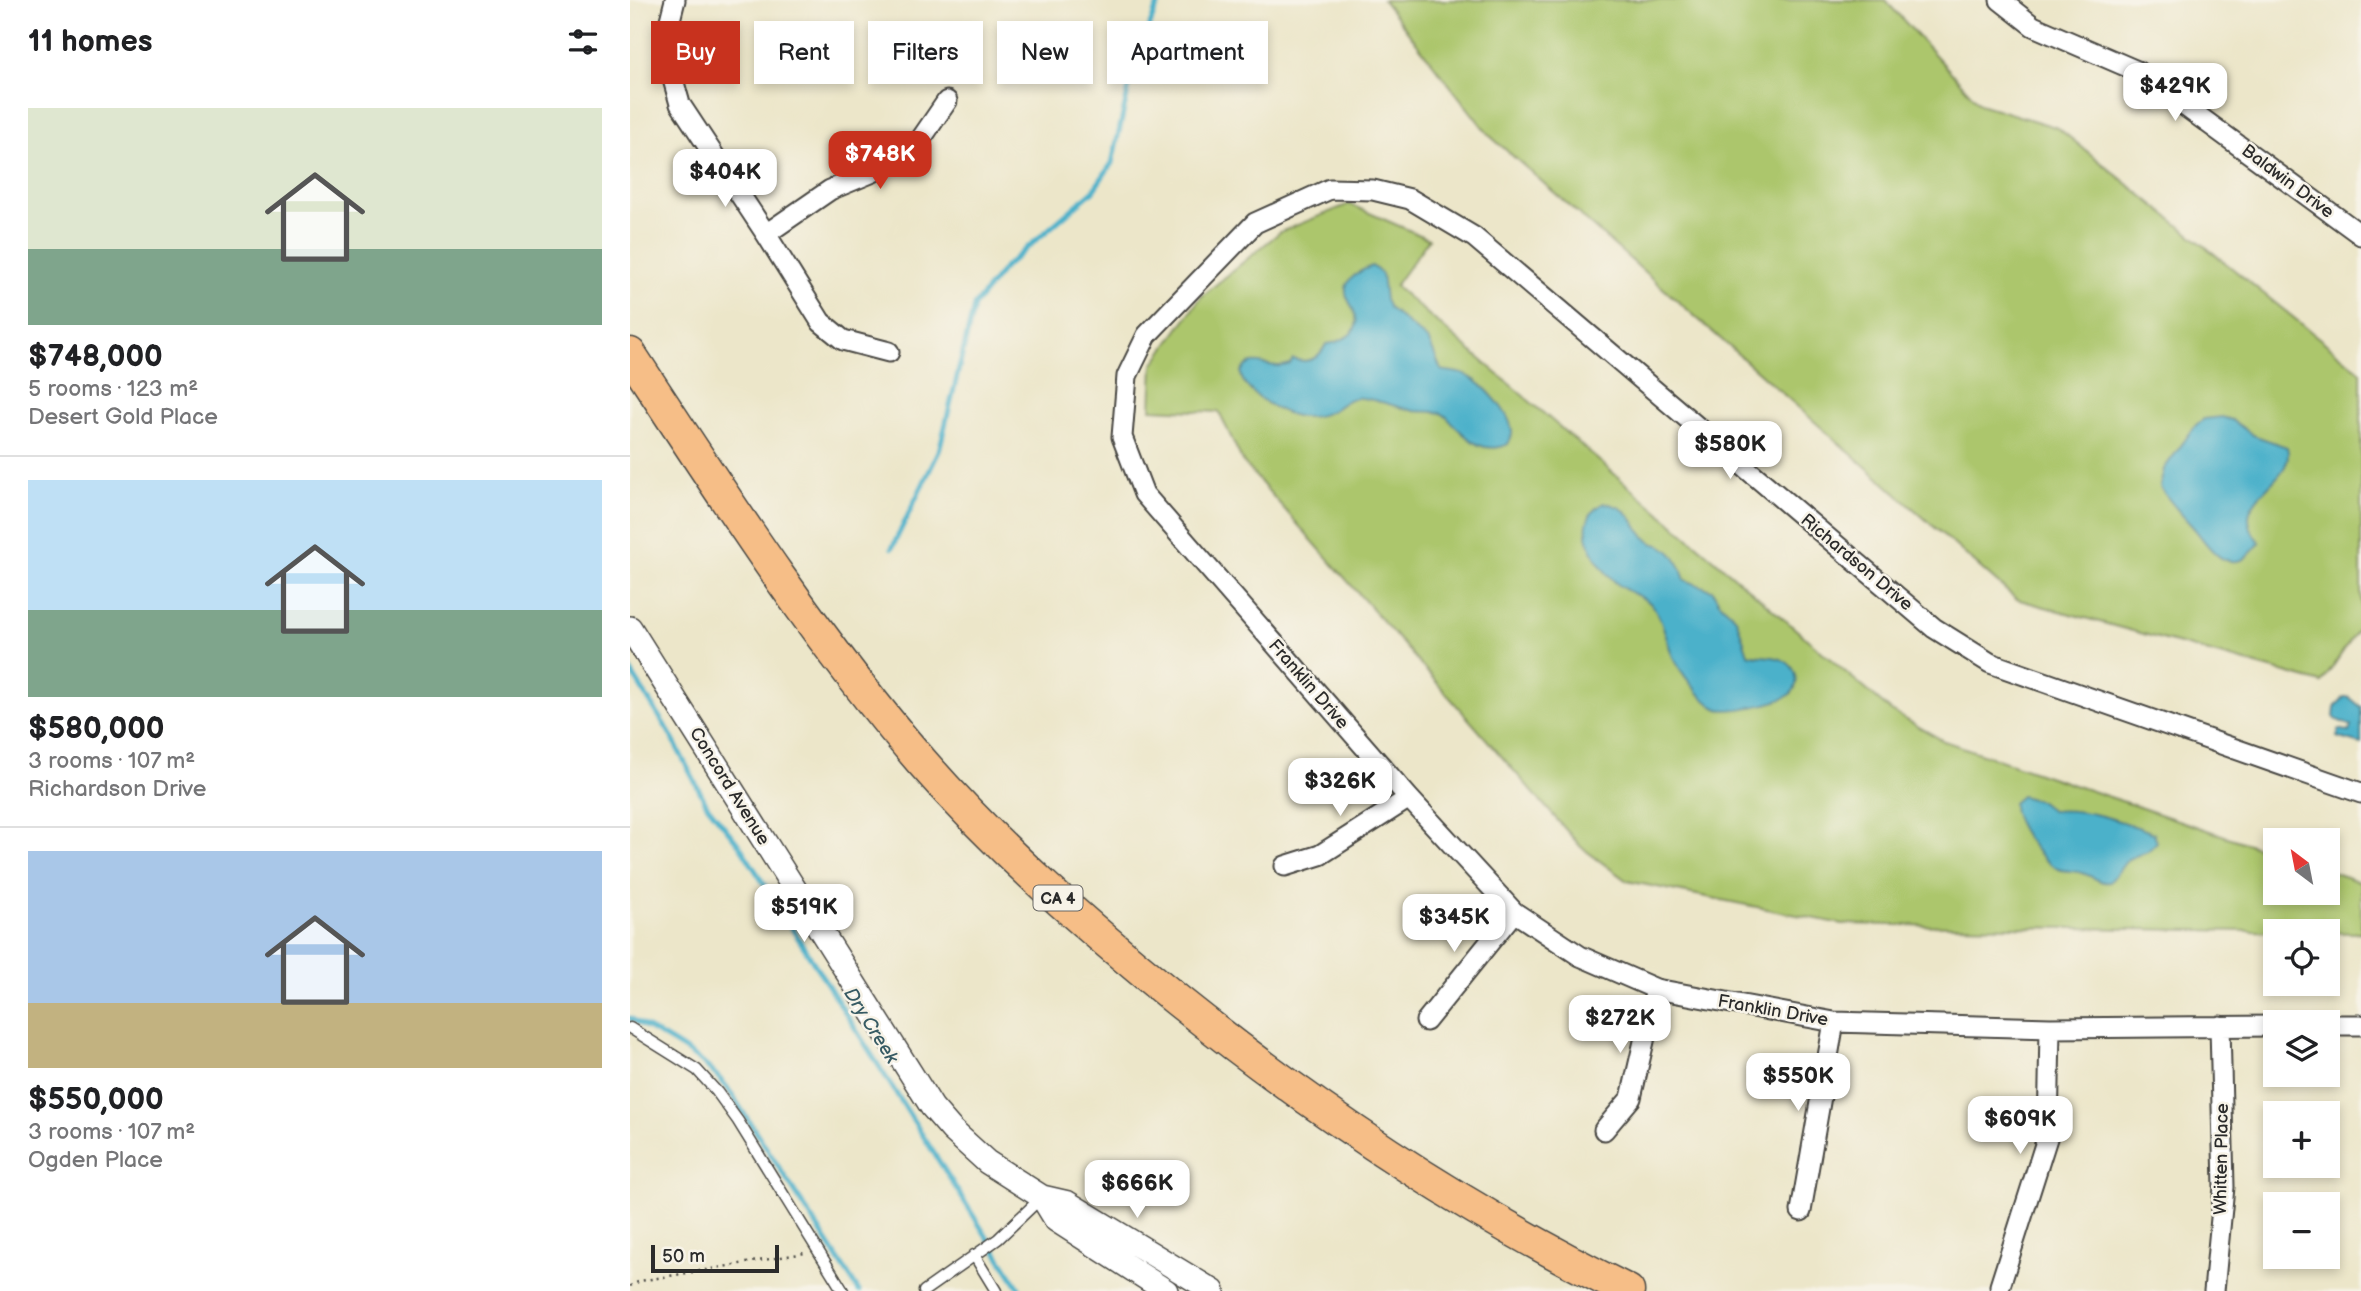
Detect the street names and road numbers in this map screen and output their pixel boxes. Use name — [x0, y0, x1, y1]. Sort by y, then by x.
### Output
street label: Baldwin Drive — [2238, 140, 2338, 223]
street label: Richardson Drive — [1796, 509, 1917, 616]
street label: Franklin Drive — [1264, 635, 1353, 734]
street label: Concord Avenue — [685, 724, 774, 849]
road number: CA 4 — [1034, 885, 1082, 910]
street label: Franklin Drive — [1716, 990, 1830, 1031]
street label: Whitten Place — [2210, 1103, 2233, 1215]

